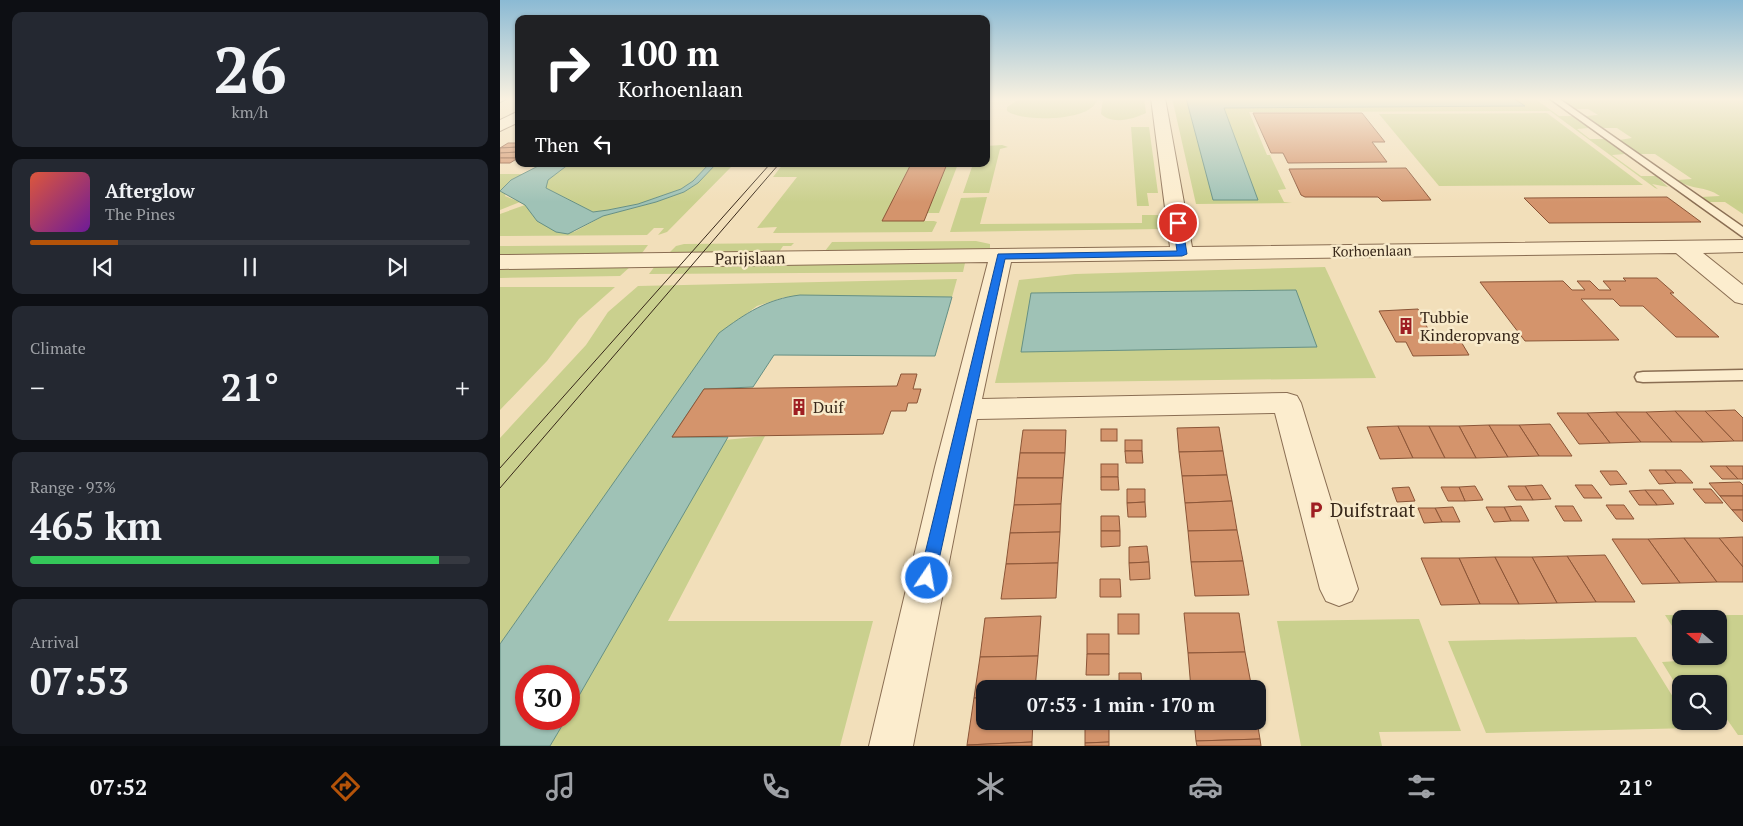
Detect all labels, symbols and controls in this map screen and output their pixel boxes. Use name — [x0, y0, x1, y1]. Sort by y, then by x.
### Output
text: 26 — [213, 25, 287, 112]
text: 100 m — [618, 30, 719, 76]
icon: right — [535, 35, 600, 100]
text: Korhoenlaan — [618, 74, 743, 103]
text: km/h — [232, 101, 268, 123]
icon: left — [589, 130, 617, 158]
text: Then — [535, 132, 579, 157]
text: Afterglow — [105, 178, 195, 203]
pin — [1157, 202, 1199, 244]
text: The Pines — [105, 203, 175, 225]
icon: arrive — [1164, 209, 1192, 237]
street label: Korhoenlaan — [1332, 240, 1413, 261]
street label: Parijslaan — [715, 246, 786, 270]
icon: previous — [89, 253, 117, 281]
icon: pause — [236, 253, 264, 281]
icon: next — [383, 253, 411, 281]
place label: Tubbie Kinderopvang — [1420, 306, 1520, 346]
building icon: Tubbie Kinderopvang — [1396, 316, 1416, 336]
text: Climate — [30, 337, 86, 359]
text: 21° — [221, 362, 279, 412]
text: − — [30, 369, 45, 406]
text: + — [455, 369, 470, 406]
place label: Duif — [813, 396, 845, 418]
building icon: Duif — [789, 397, 809, 417]
text: Range · 93% — [30, 476, 116, 498]
place label: Duifstraat — [1330, 497, 1415, 522]
parking icon: Duifstraat — [1306, 500, 1326, 520]
text: 465 km — [30, 501, 162, 551]
position arrow — [900, 551, 952, 603]
north arrow — [1672, 610, 1728, 665]
map controls — [1672, 610, 1727, 730]
text: Arrival — [30, 631, 79, 653]
text: 07:53 — [30, 656, 129, 706]
speed limit sign: 30 — [515, 665, 580, 730]
button: search — [1672, 675, 1727, 730]
text: 07:53 · 1 min · 170 m — [1027, 692, 1215, 717]
icon: directions — [328, 769, 363, 804]
icon: music — [543, 769, 578, 804]
icon: phone — [758, 769, 793, 804]
icon: climate — [973, 769, 1008, 804]
icon: car — [1188, 769, 1223, 804]
icon: filters — [1404, 769, 1439, 804]
text: 07:52 — [90, 772, 147, 801]
text: 21° — [1619, 772, 1653, 801]

